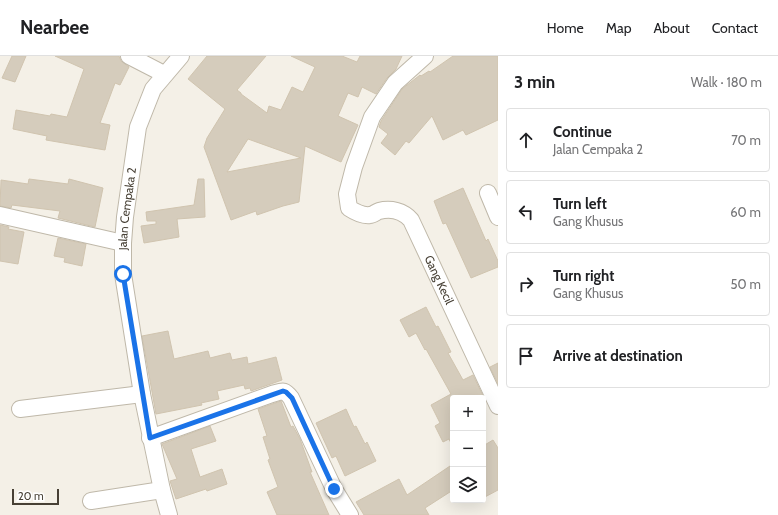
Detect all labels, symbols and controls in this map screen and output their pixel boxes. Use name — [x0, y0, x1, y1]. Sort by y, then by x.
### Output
text: Nearbee — [20, 16, 89, 39]
text: Home — [547, 19, 584, 37]
text: Map — [606, 19, 631, 37]
text: About — [653, 19, 690, 37]
text: Contact — [712, 19, 758, 37]
text: 3 min — [514, 72, 555, 92]
text: Walk · 180 m — [691, 74, 762, 90]
text: Continue — [553, 123, 612, 141]
icon: ahead — [515, 129, 537, 151]
text: 70 m — [731, 132, 761, 148]
text: Jalan Cempaka 2 — [553, 141, 643, 157]
street label: Jalan Cempaka 2 — [115, 166, 139, 251]
text: Turn left — [553, 195, 607, 213]
icon: left — [515, 201, 537, 223]
text: 60 m — [730, 204, 761, 220]
text: Gang Khusus — [553, 213, 623, 229]
street label: Gang Kecil — [421, 253, 457, 307]
route start — [114, 265, 132, 283]
text: Turn right — [553, 267, 614, 285]
icon: right — [515, 273, 537, 295]
text: 50 m — [731, 276, 761, 292]
text: Gang Khusus — [553, 285, 623, 301]
icon: arrive — [515, 345, 537, 367]
text: Arrive at destination — [553, 347, 683, 365]
map controls — [450, 395, 486, 503]
button: + — [450, 395, 486, 431]
button: − — [450, 431, 486, 467]
button: layers — [450, 467, 486, 503]
route end — [325, 480, 343, 498]
scale bar — [12, 487, 59, 506]
text: 20 m — [18, 489, 44, 503]

